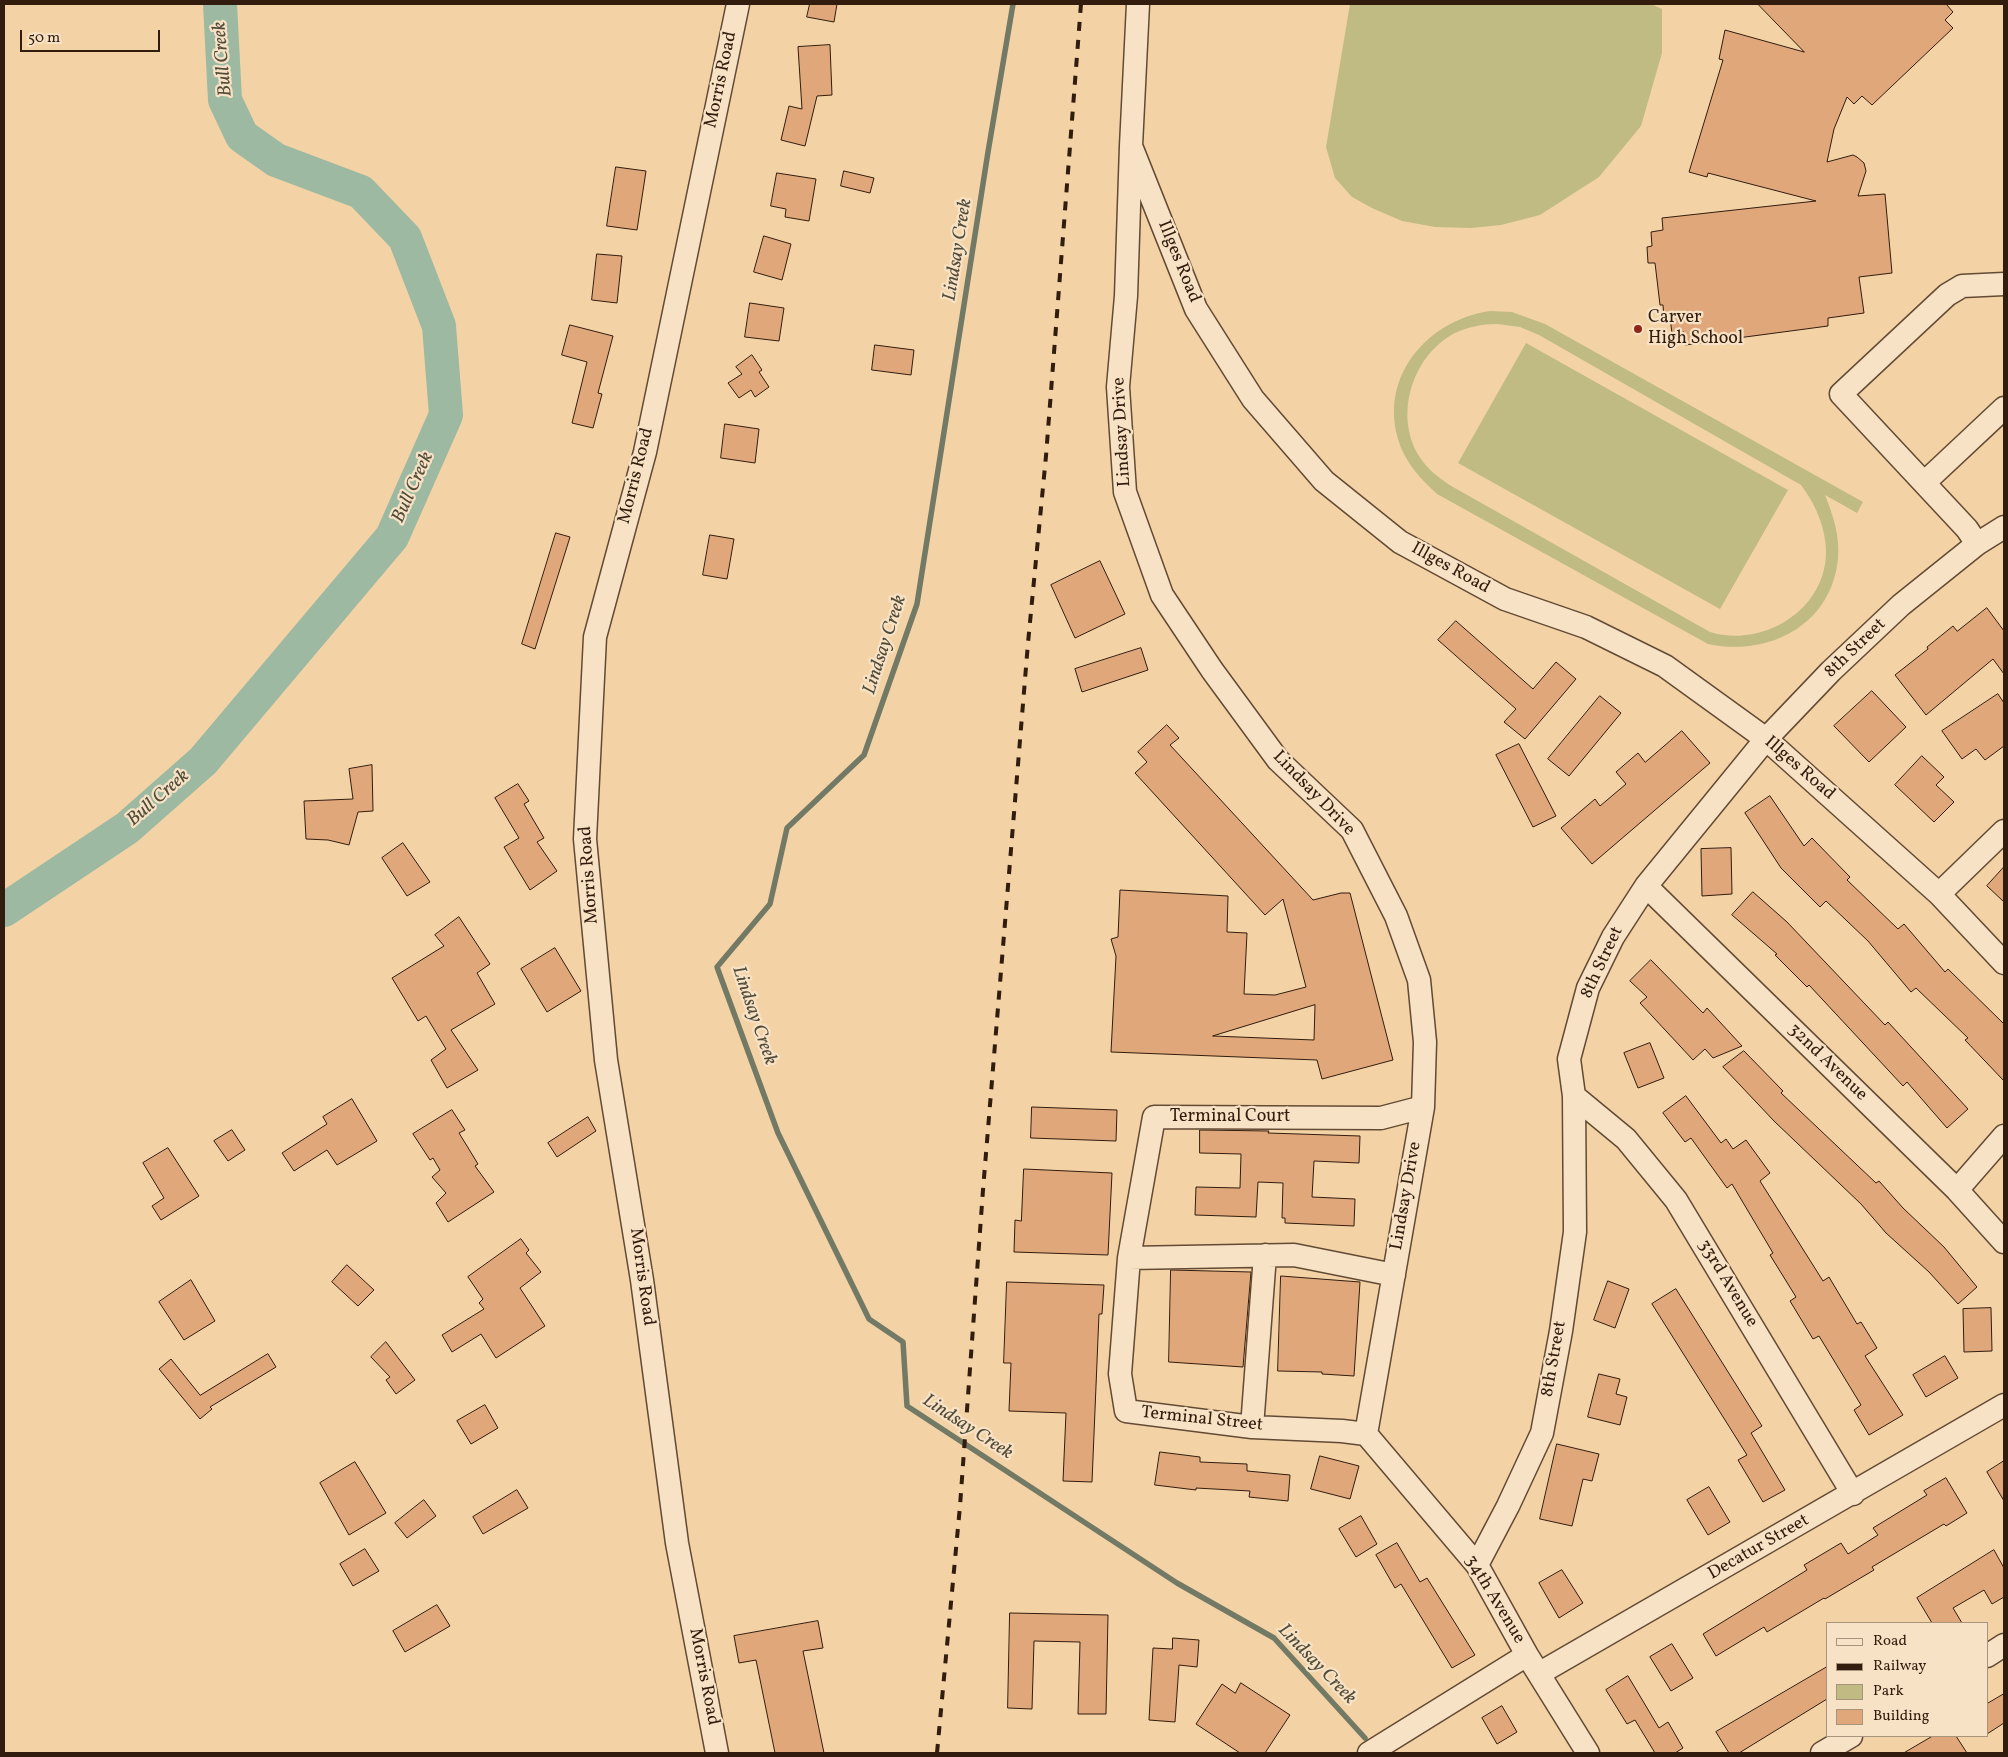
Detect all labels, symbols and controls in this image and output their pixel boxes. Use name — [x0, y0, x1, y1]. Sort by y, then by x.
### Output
scale bar — [22, 20, 162, 52]
water label: Bull Creek — [209, 21, 239, 97]
text: 50 m — [28, 28, 60, 49]
street label: Morris Road — [701, 30, 743, 130]
water label: Lindsay Creek — [940, 197, 978, 303]
street label: Illges Road — [1152, 218, 1204, 306]
place label: Carver High School — [1648, 308, 1743, 350]
marker: Carver High School — [1632, 323, 1644, 335]
street label: Lindsay Drive — [1109, 377, 1137, 487]
street label: Morris Road — [615, 426, 659, 526]
water label: Bull Creek — [388, 449, 440, 527]
street label: Illges Road — [1407, 539, 1493, 599]
water label: Lindsay Creek — [859, 592, 913, 698]
street label: 8th Street — [1821, 614, 1891, 684]
street label: Illges Road — [1759, 732, 1839, 806]
street label: Lindsay Drive — [1267, 747, 1359, 841]
water label: Bull Creek — [123, 766, 195, 832]
street label: Morris Road — [576, 825, 604, 925]
street label: 8th Street — [1577, 924, 1629, 1002]
water label: Lindsay Creek — [725, 964, 781, 1068]
street label: 32nd Avenue — [1783, 1020, 1871, 1106]
street label: Terminal Court — [1170, 1107, 1290, 1129]
street label: Lindsay Drive — [1387, 1140, 1427, 1252]
street label: Morris Road — [623, 1227, 659, 1327]
street label: 33rd Avenue — [1692, 1236, 1762, 1332]
street label: 8th Street — [1538, 1319, 1572, 1399]
water label: Lindsay Creek — [918, 1390, 1016, 1466]
street label: Terminal Street — [1140, 1403, 1264, 1437]
street label: Decatur Street — [1705, 1510, 1813, 1586]
street label: 34th Avenue — [1459, 1552, 1529, 1648]
water label: Lindsay Creek — [1272, 1620, 1360, 1710]
legend — [1826, 1622, 1988, 1737]
street label: Morris Road — [683, 1627, 723, 1727]
text: Road — [1873, 1631, 1907, 1652]
text: Railway — [1873, 1656, 1926, 1677]
text: Park — [1873, 1681, 1904, 1702]
text: Building — [1873, 1706, 1929, 1727]

